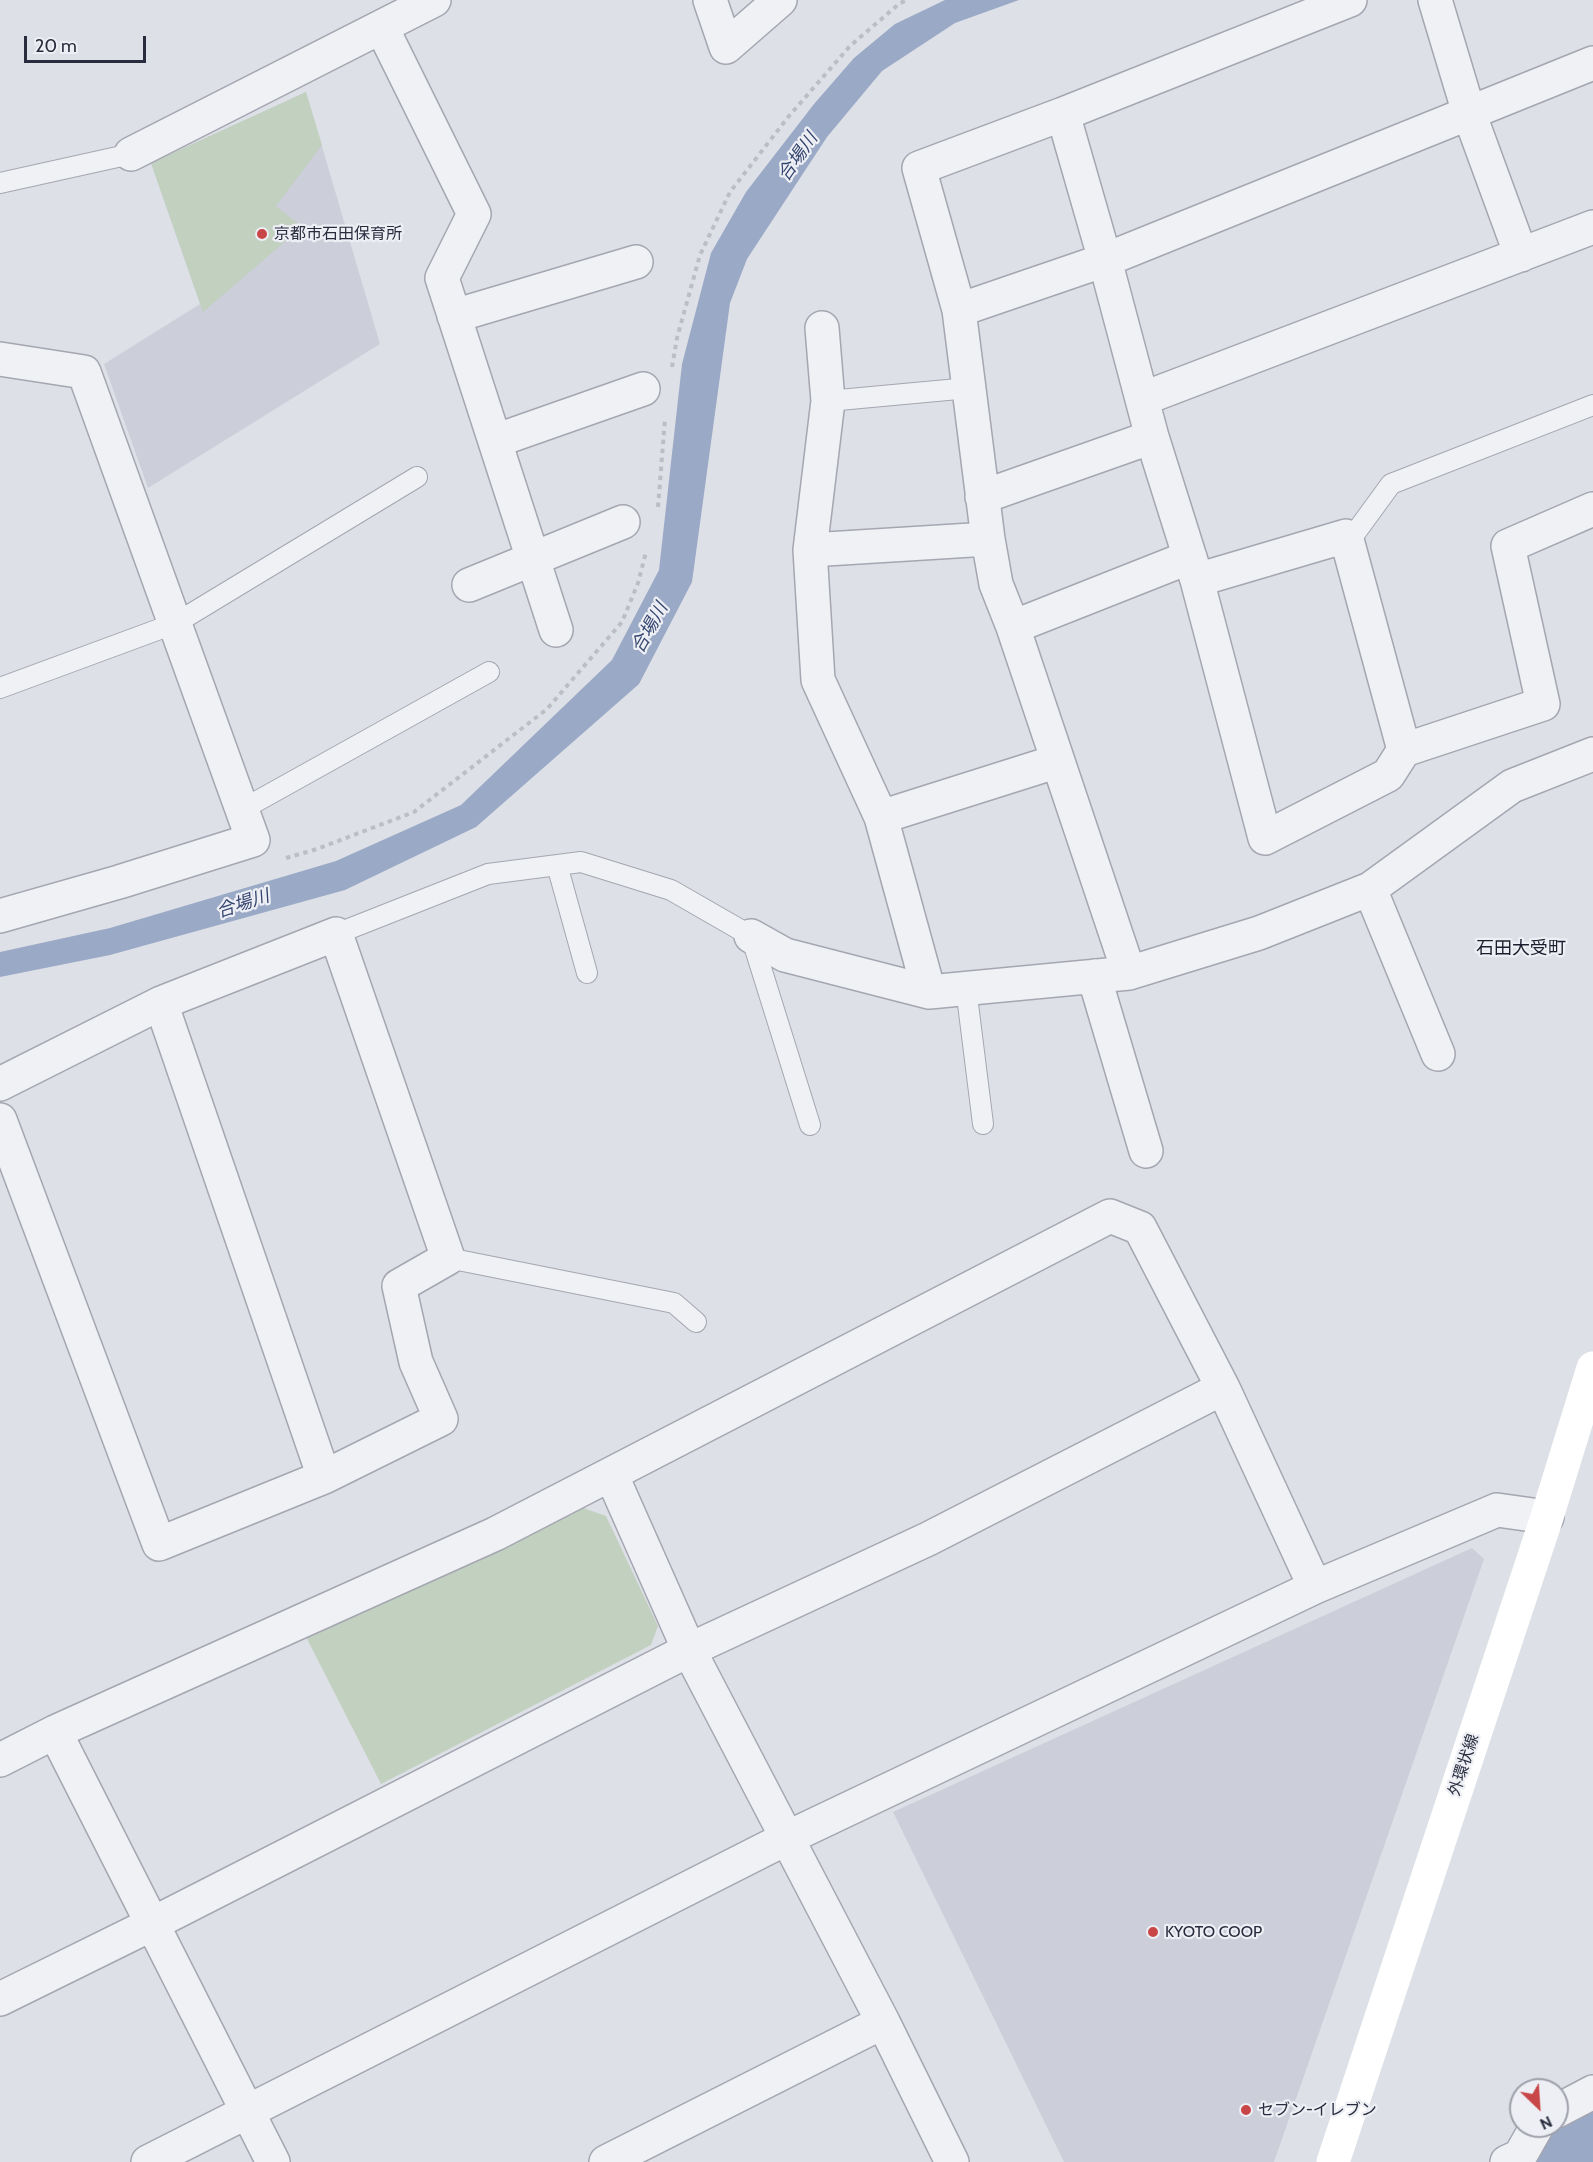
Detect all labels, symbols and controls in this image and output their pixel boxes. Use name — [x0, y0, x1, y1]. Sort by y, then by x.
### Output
scale bar — [27, 24, 148, 62]
text: 20 m — [35, 35, 77, 57]
water label: 合場川 — [774, 129, 822, 185]
place label: 京都市石田保育所 — [274, 224, 402, 244]
marker: 京都市石田保育所 — [255, 227, 269, 241]
water label: 合場川 — [627, 599, 673, 657]
water label: 合場川 — [214, 885, 272, 923]
district label: 石田大受町 — [1476, 938, 1566, 960]
street label: 外環状線 — [1445, 1732, 1483, 1798]
place label: KYOTO COOP — [1165, 1922, 1262, 1942]
marker: KYOTO COOP — [1146, 1925, 1160, 1939]
north arrow — [1509, 2078, 1569, 2138]
place label: セブン-イレブン — [1258, 2100, 1377, 2120]
marker: セブン-イレブン — [1239, 2103, 1253, 2117]
text: N — [1537, 2112, 1555, 2134]

